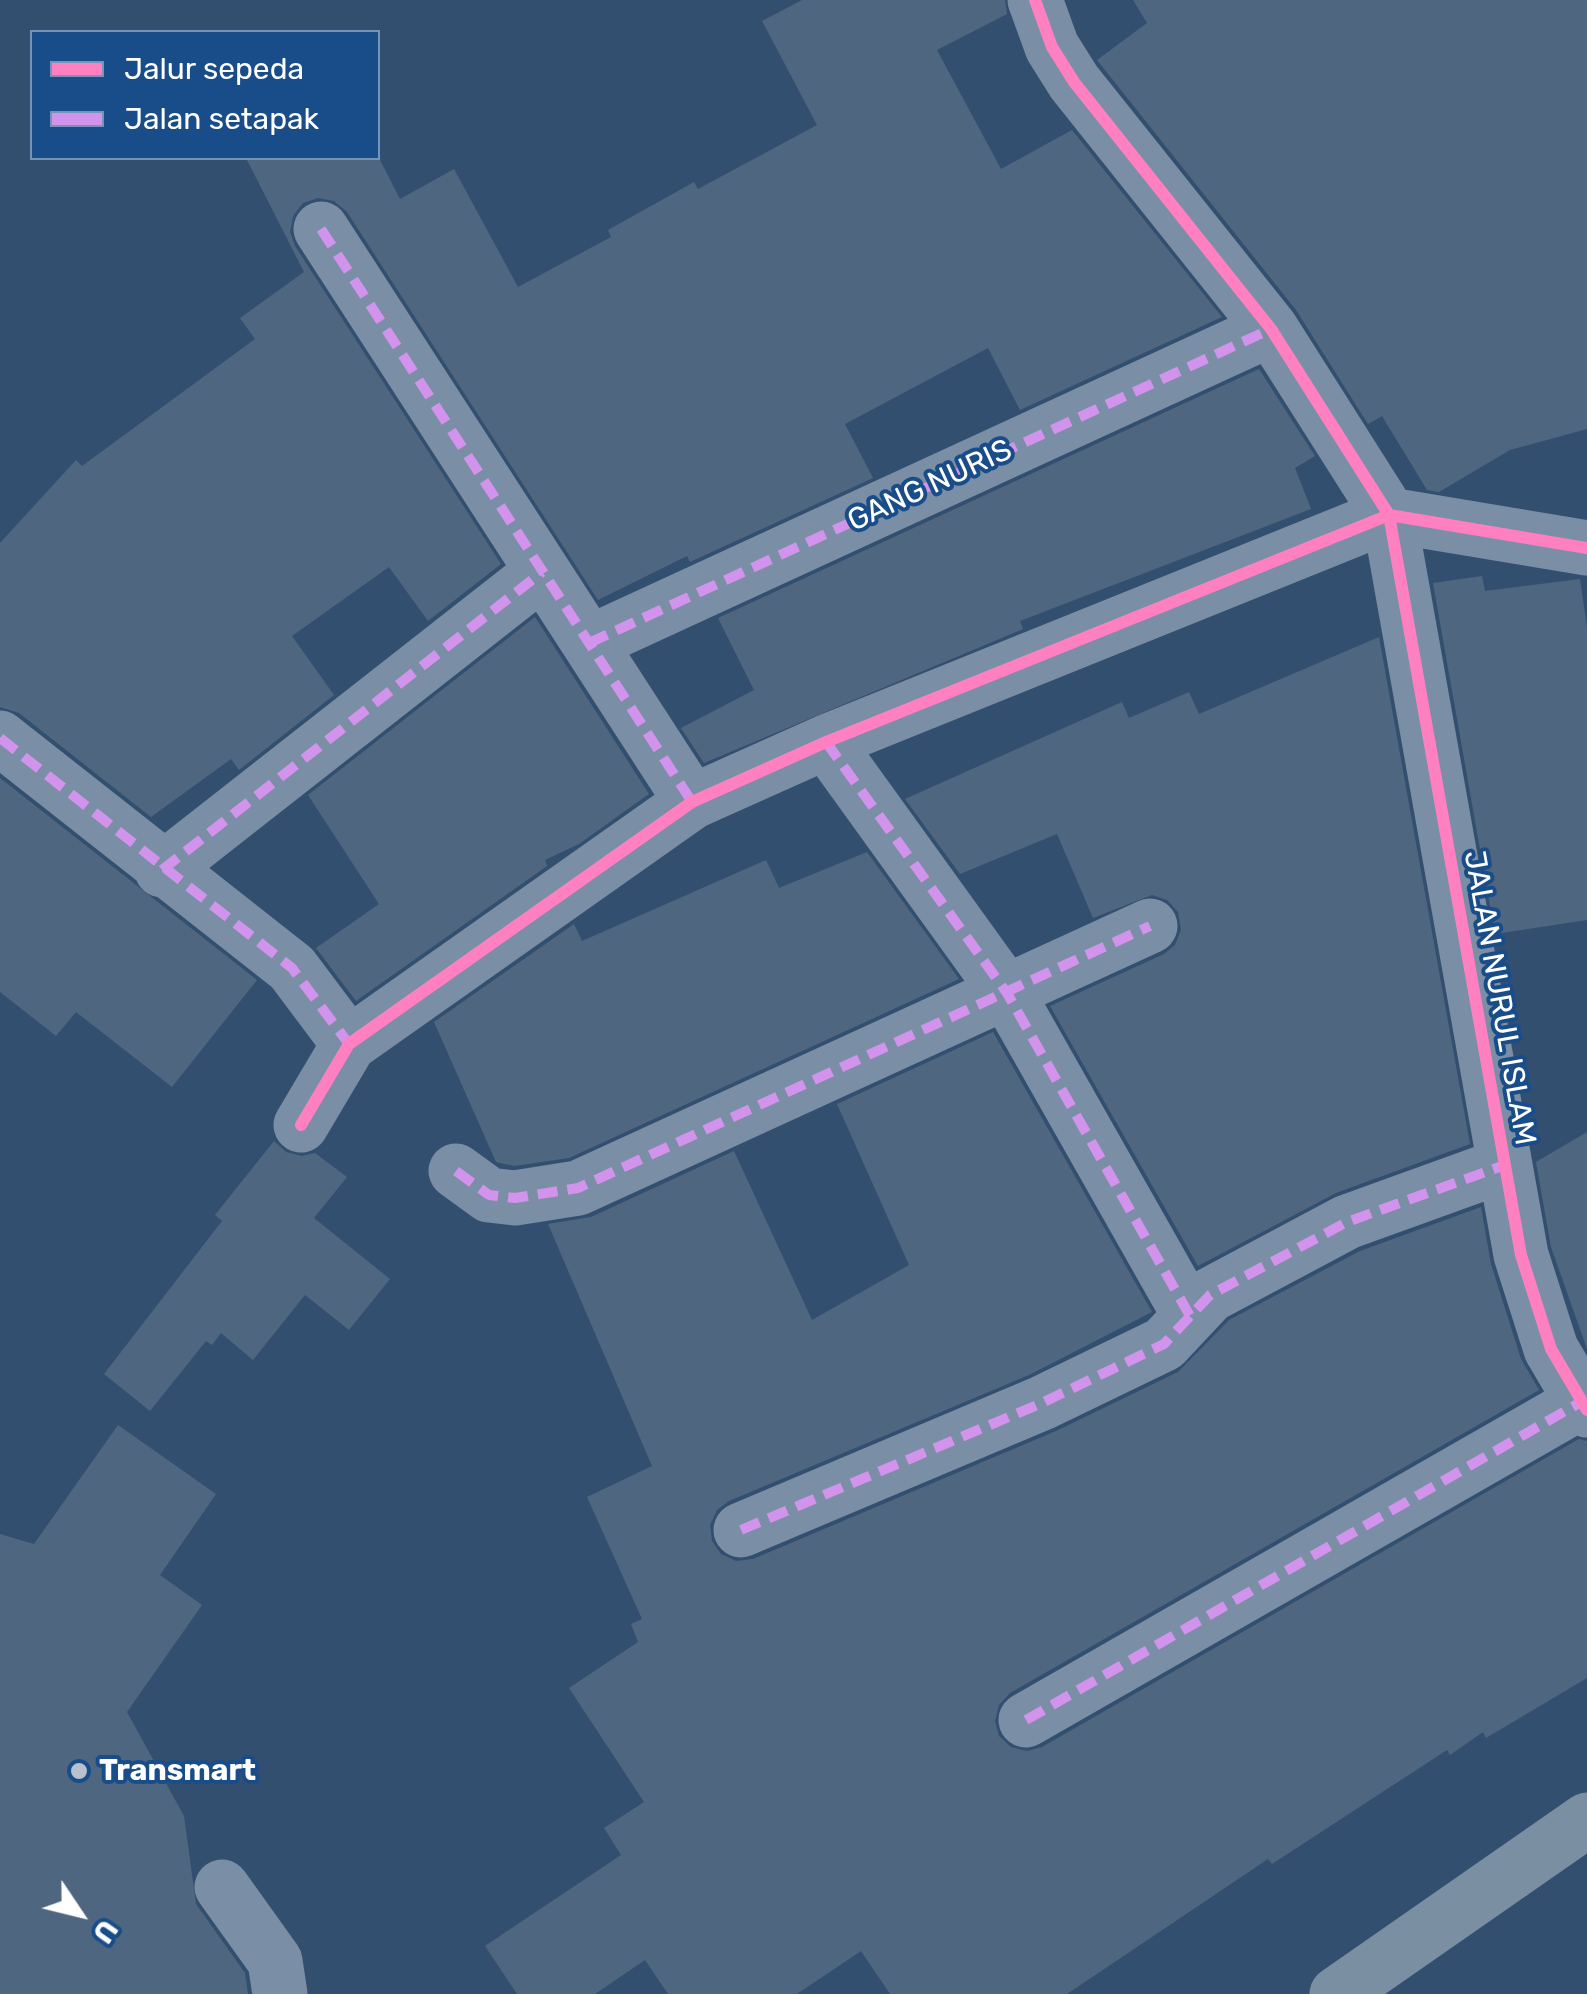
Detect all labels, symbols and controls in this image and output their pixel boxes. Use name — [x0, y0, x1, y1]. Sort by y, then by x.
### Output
legend — [30, 30, 380, 160]
text: Jalur sepeda — [124, 51, 304, 87]
text: Jalan setapak — [124, 101, 319, 137]
street label: GANG NURIS — [842, 432, 1018, 540]
street label: JALAN NURUL ISLAM — [1455, 848, 1543, 1148]
place label: Transmart — [99, 1753, 256, 1789]
marker: Transmart — [68, 1760, 90, 1782]
north arrow — [30, 1864, 130, 1964]
text: U — [86, 1914, 124, 1949]

